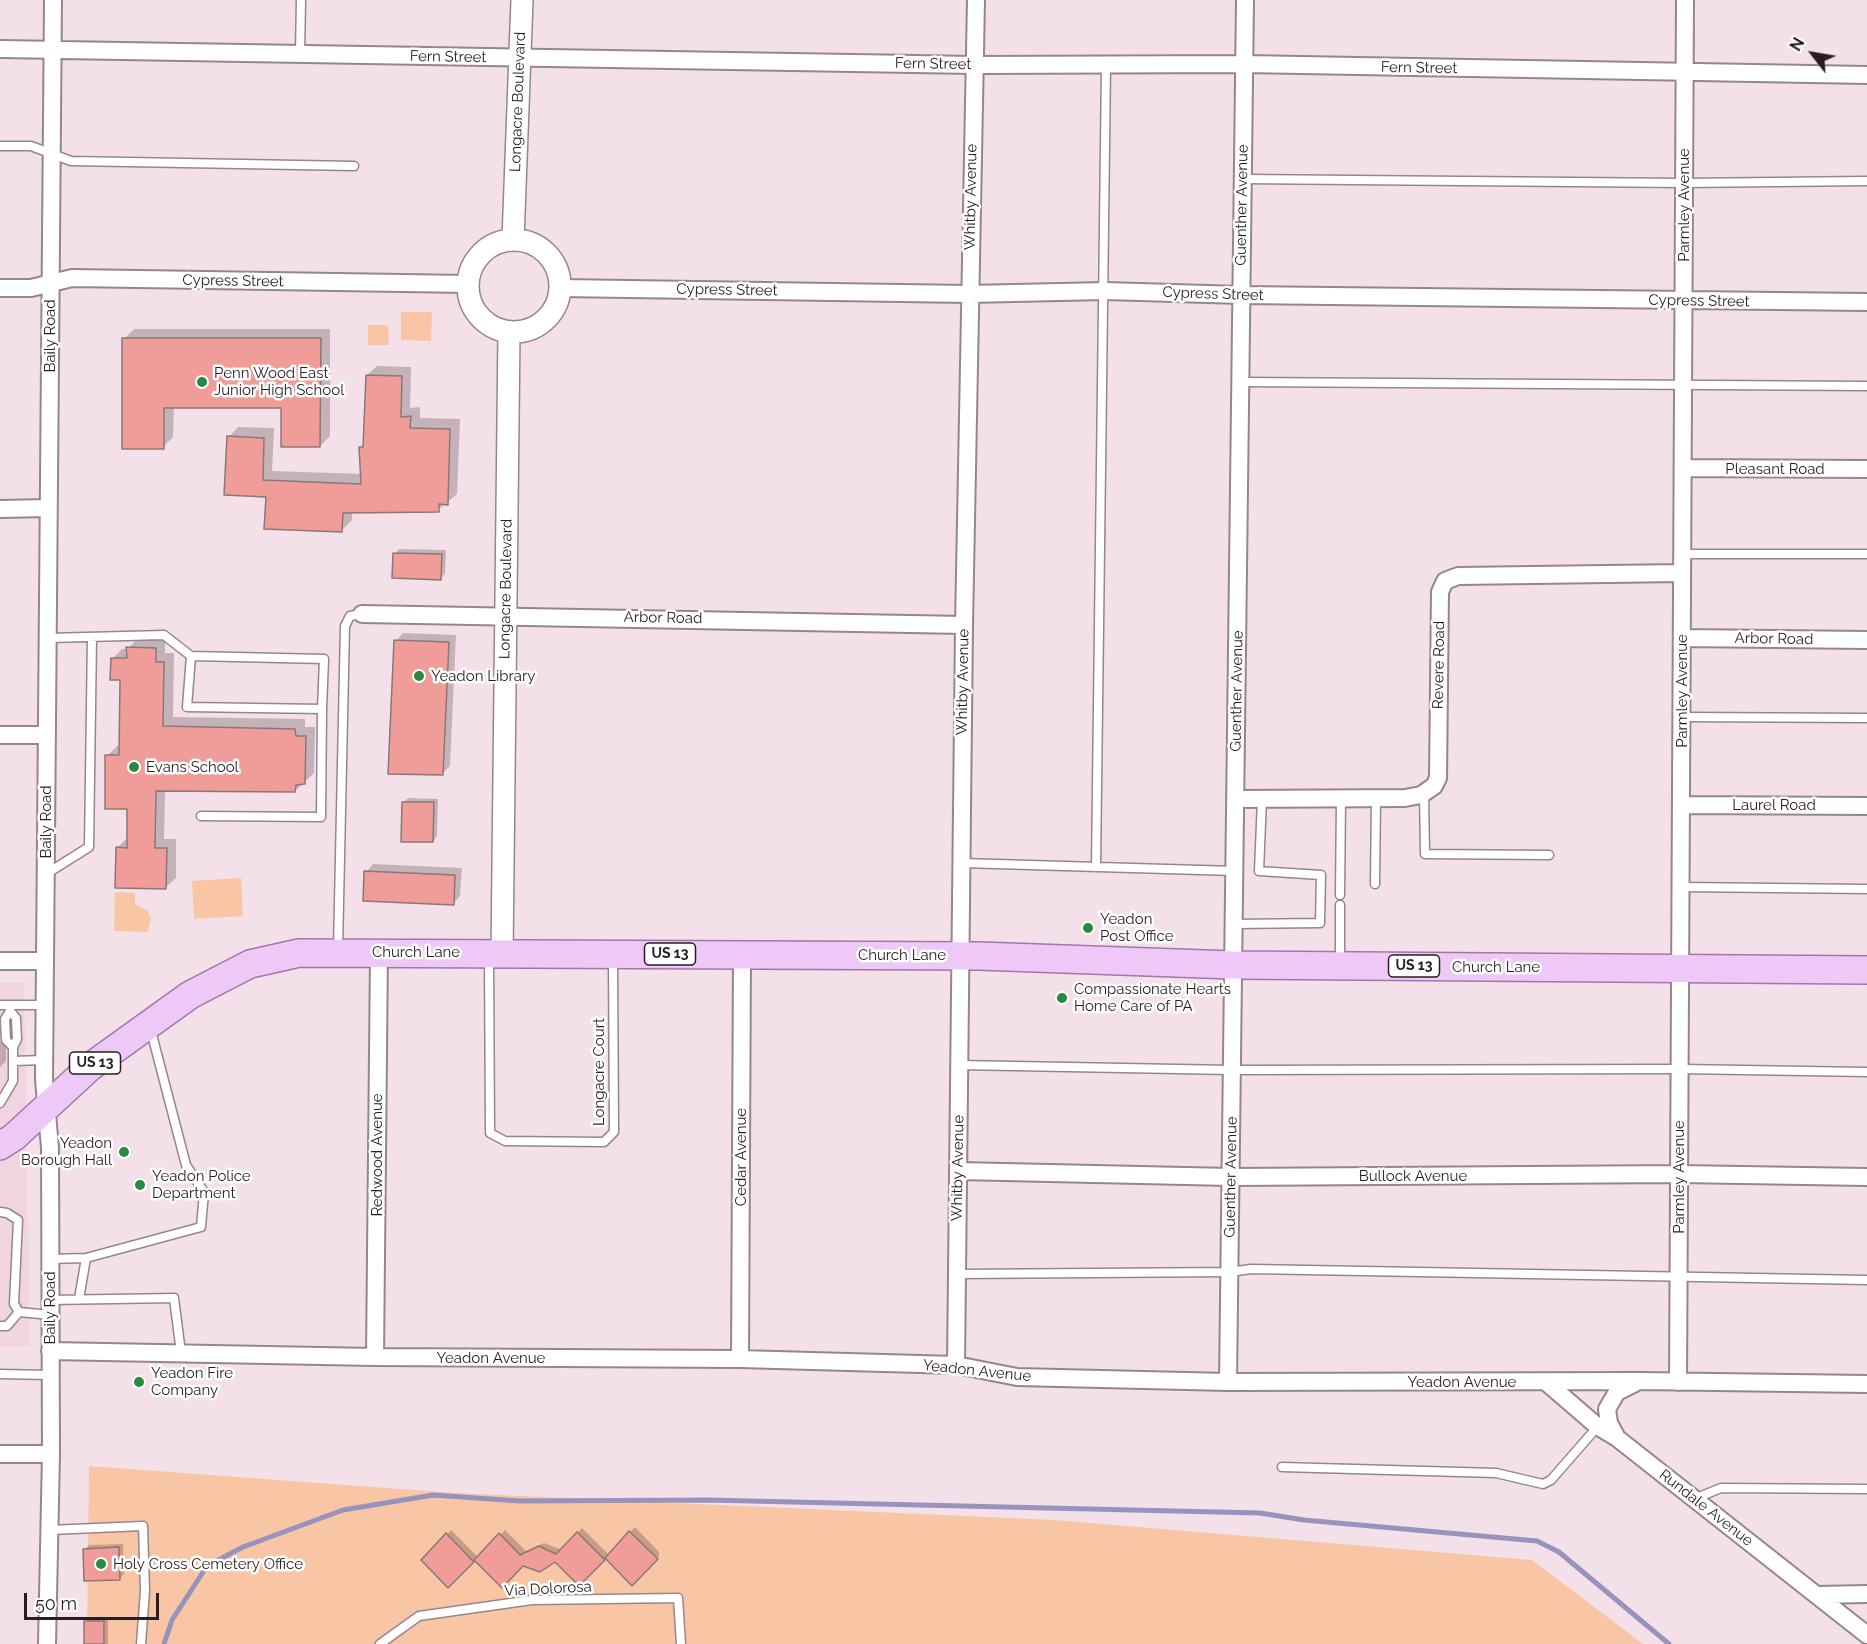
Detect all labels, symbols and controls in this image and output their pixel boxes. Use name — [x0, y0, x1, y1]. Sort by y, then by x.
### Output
north arrow — [1783, 24, 1843, 84]
street label: Longacre Boulevard — [507, 32, 529, 172]
text: N — [1786, 34, 1808, 55]
street label: Fern Street — [410, 47, 486, 67]
street label: Fern Street — [895, 54, 971, 74]
street label: Fern Street — [1381, 58, 1457, 78]
street label: Whitby Avenue — [961, 144, 981, 250]
street label: Guenther Avenue — [1232, 144, 1252, 266]
street label: Parmley Avenue — [1675, 148, 1693, 262]
street label: Cypress Street — [182, 271, 284, 291]
street label: Cypress Street — [676, 280, 778, 300]
street label: Cypress Street — [1162, 283, 1264, 305]
street label: Cypress Street — [1648, 291, 1750, 311]
street label: Baily Road — [41, 299, 59, 373]
place label: Penn Wood East Junior High School — [214, 364, 344, 399]
marker: Penn Wood East Junior High School — [195, 375, 209, 389]
street label: Pleasant Road — [1725, 460, 1825, 478]
street label: Longacre Boulevard — [496, 519, 516, 659]
street label: Arbor Road — [624, 608, 702, 628]
street label: Revere Road — [1429, 621, 1449, 709]
street label: Whitby Avenue — [953, 629, 973, 735]
street label: Arbor Road — [1735, 629, 1813, 649]
street label: Guenther Avenue — [1227, 630, 1247, 752]
street label: Parmley Avenue — [1673, 634, 1691, 748]
place label: Yeadon Library — [431, 667, 535, 685]
marker: Yeadon Library — [412, 669, 426, 683]
place label: Evans School — [146, 758, 239, 776]
marker: Evans School — [127, 760, 141, 774]
street label: Baily Road — [37, 785, 55, 859]
street label: Laurel Road — [1732, 796, 1816, 814]
place label: Yeadon Post Office — [1100, 910, 1173, 945]
marker: Yeadon Post Office — [1081, 921, 1095, 935]
street label: Church Lane — [372, 943, 460, 961]
road number: US 13 — [644, 943, 696, 965]
street label: Church Lane — [858, 946, 946, 964]
road number: US 13 — [1388, 955, 1440, 977]
street label: Church Lane — [1452, 958, 1540, 976]
place label: Compassionate Hearts Home Care of PA — [1074, 980, 1231, 1015]
marker: Compassionate Hearts Home Care of PA — [1055, 991, 1069, 1005]
street label: Longacre Court — [590, 1018, 608, 1126]
road number: US 13 — [70, 1052, 121, 1074]
street label: Redwood Avenue — [368, 1093, 386, 1217]
street label: Cedar Avenue — [732, 1108, 750, 1206]
street label: Whitby Avenue — [948, 1115, 968, 1221]
street label: Guenther Avenue — [1221, 1116, 1241, 1238]
street label: Parmley Avenue — [1670, 1120, 1688, 1234]
place label: Yeadon Borough Hall — [21, 1134, 112, 1169]
marker: Yeadon Borough Hall — [117, 1145, 131, 1159]
place label: Yeadon Police Department — [152, 1167, 251, 1202]
street label: Bullock Avenue — [1359, 1167, 1467, 1185]
marker: Yeadon Police Department — [133, 1178, 147, 1192]
street label: Baily Road — [41, 1271, 59, 1345]
street label: Yeadon Avenue — [437, 1349, 545, 1367]
street label: Yeadon Avenue — [922, 1356, 1032, 1386]
place label: Yeadon Fire Company — [151, 1364, 233, 1399]
street label: Yeadon Avenue — [1408, 1373, 1516, 1391]
marker: Yeadon Fire Company — [132, 1375, 146, 1389]
street label: Rundale Avenue — [1655, 1466, 1757, 1550]
place label: Holy Cross Cemetery Office — [113, 1555, 303, 1573]
marker: Holy Cross Cemetery Office — [94, 1557, 108, 1571]
street label: Via Dolorosa — [504, 1578, 592, 1600]
scale bar — [27, 1581, 162, 1619]
text: 50 m — [35, 1593, 77, 1614]

